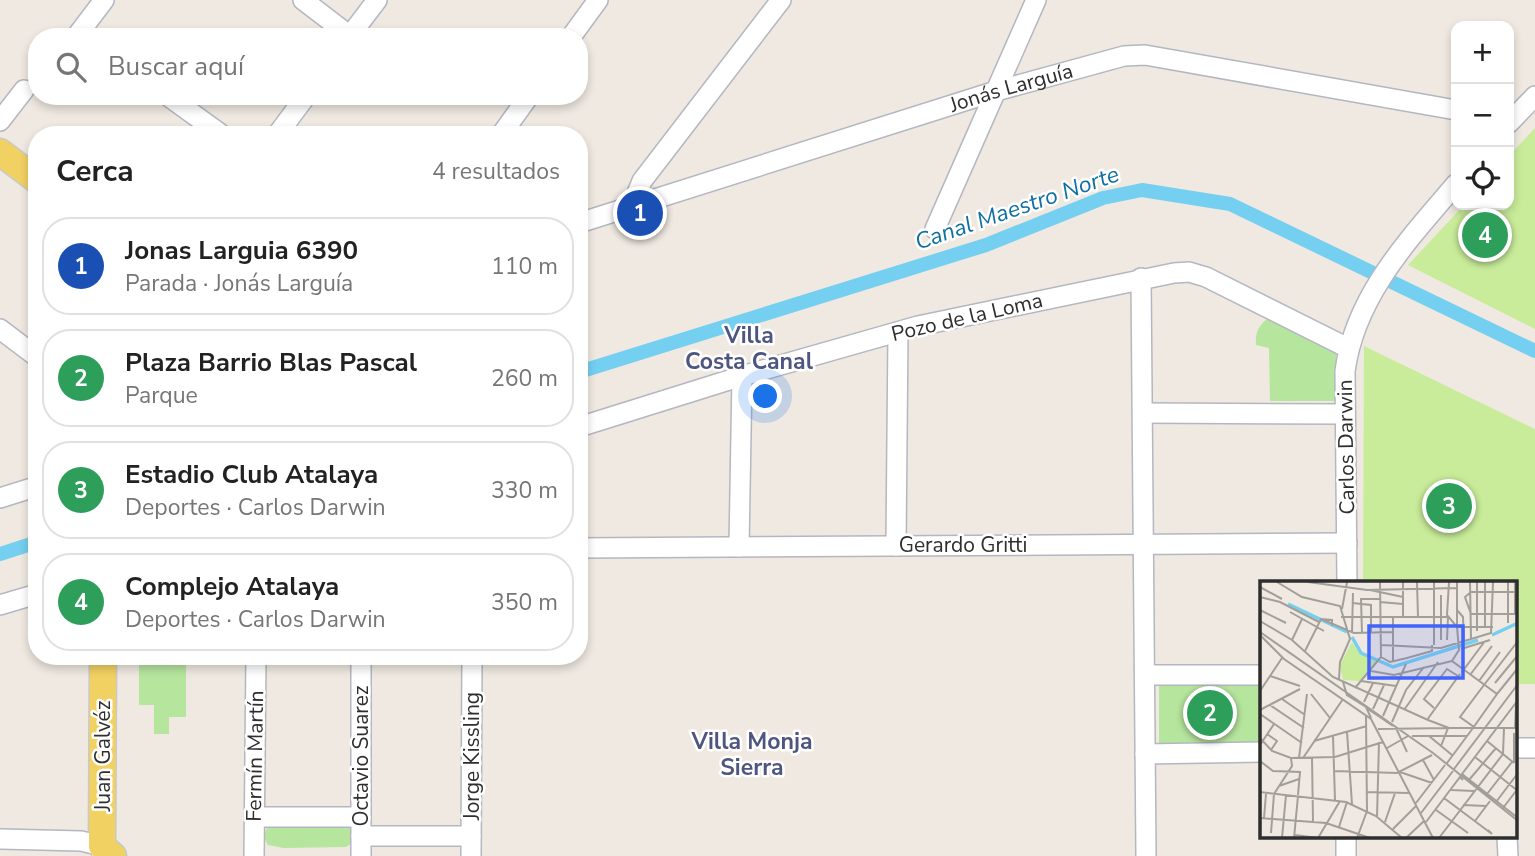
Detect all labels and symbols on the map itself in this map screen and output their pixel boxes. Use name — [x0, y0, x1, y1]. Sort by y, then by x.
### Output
street label: Jonás Larguía — [945, 57, 1076, 119]
water label: Canal Maestro Norte — [911, 159, 1123, 257]
pin: 1 — [617, 187, 663, 239]
pin: 4 — [1462, 209, 1508, 261]
street label: Pozo de la Loma — [889, 286, 1045, 348]
district label: Villa Costa Canal — [685, 320, 814, 377]
your location — [748, 379, 782, 413]
street label: Carlos Darwin — [1331, 379, 1361, 515]
pin: 3 — [1426, 480, 1472, 532]
street label: Gerardo Gritti — [899, 531, 1027, 559]
inset map — [1260, 581, 1518, 838]
street label: Octavio Suarez — [347, 685, 375, 827]
pin: 2 — [1187, 687, 1233, 739]
street label: Fermín Martín — [240, 690, 270, 822]
street label: Jorge Kissling — [458, 692, 486, 821]
street label: Juan Galvéz — [89, 700, 117, 812]
district label: Villa Monja Sierra — [691, 726, 812, 783]

